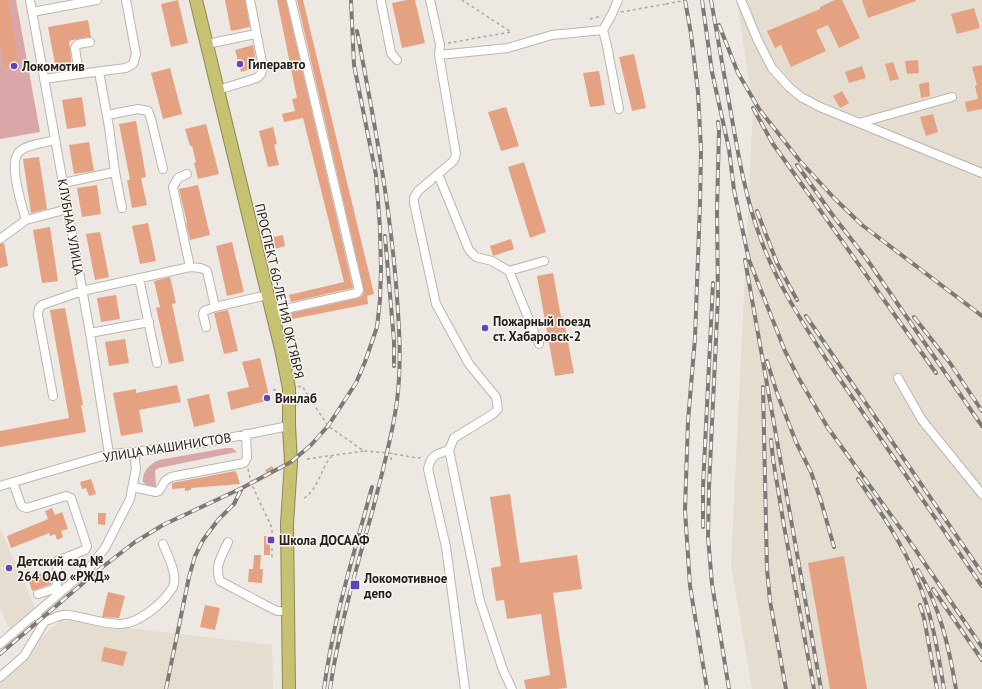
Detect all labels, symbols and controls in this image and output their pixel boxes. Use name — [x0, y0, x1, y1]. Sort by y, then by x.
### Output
place label: Гиперавто — [248, 56, 305, 73]
place label: Локомотив — [21, 58, 85, 75]
marker: Гиперавто — [235, 59, 245, 69]
marker: Локомотив — [9, 61, 19, 71]
street label: КЛУБНАЯ УЛИЦА — [54, 177, 87, 277]
street label: ПРОСПЕКТ 60-ЛЕТИЯ ОКТЯБРЯ — [251, 202, 308, 380]
place label: Пожарный поезд ст. Хабаровск-2 — [493, 313, 591, 345]
marker: Пожарный поезд ст. Хабаровск-2 — [480, 323, 490, 333]
place label: Винлаб — [275, 390, 317, 407]
marker: Винлаб — [262, 393, 272, 403]
street label: УЛИЦА МАШИНИСТОВ — [102, 429, 232, 466]
place label: Школа ДОСААФ — [279, 532, 370, 549]
marker: Школа ДОСААФ — [266, 535, 276, 545]
place label: Детский сад № 264 ОАО «РЖД» — [17, 553, 110, 585]
marker: Детский сад № 264 ОАО «РЖД» — [4, 563, 14, 573]
place label: Локомотивное депо — [363, 570, 448, 602]
marker: Локомотивное депо — [349, 579, 361, 591]

